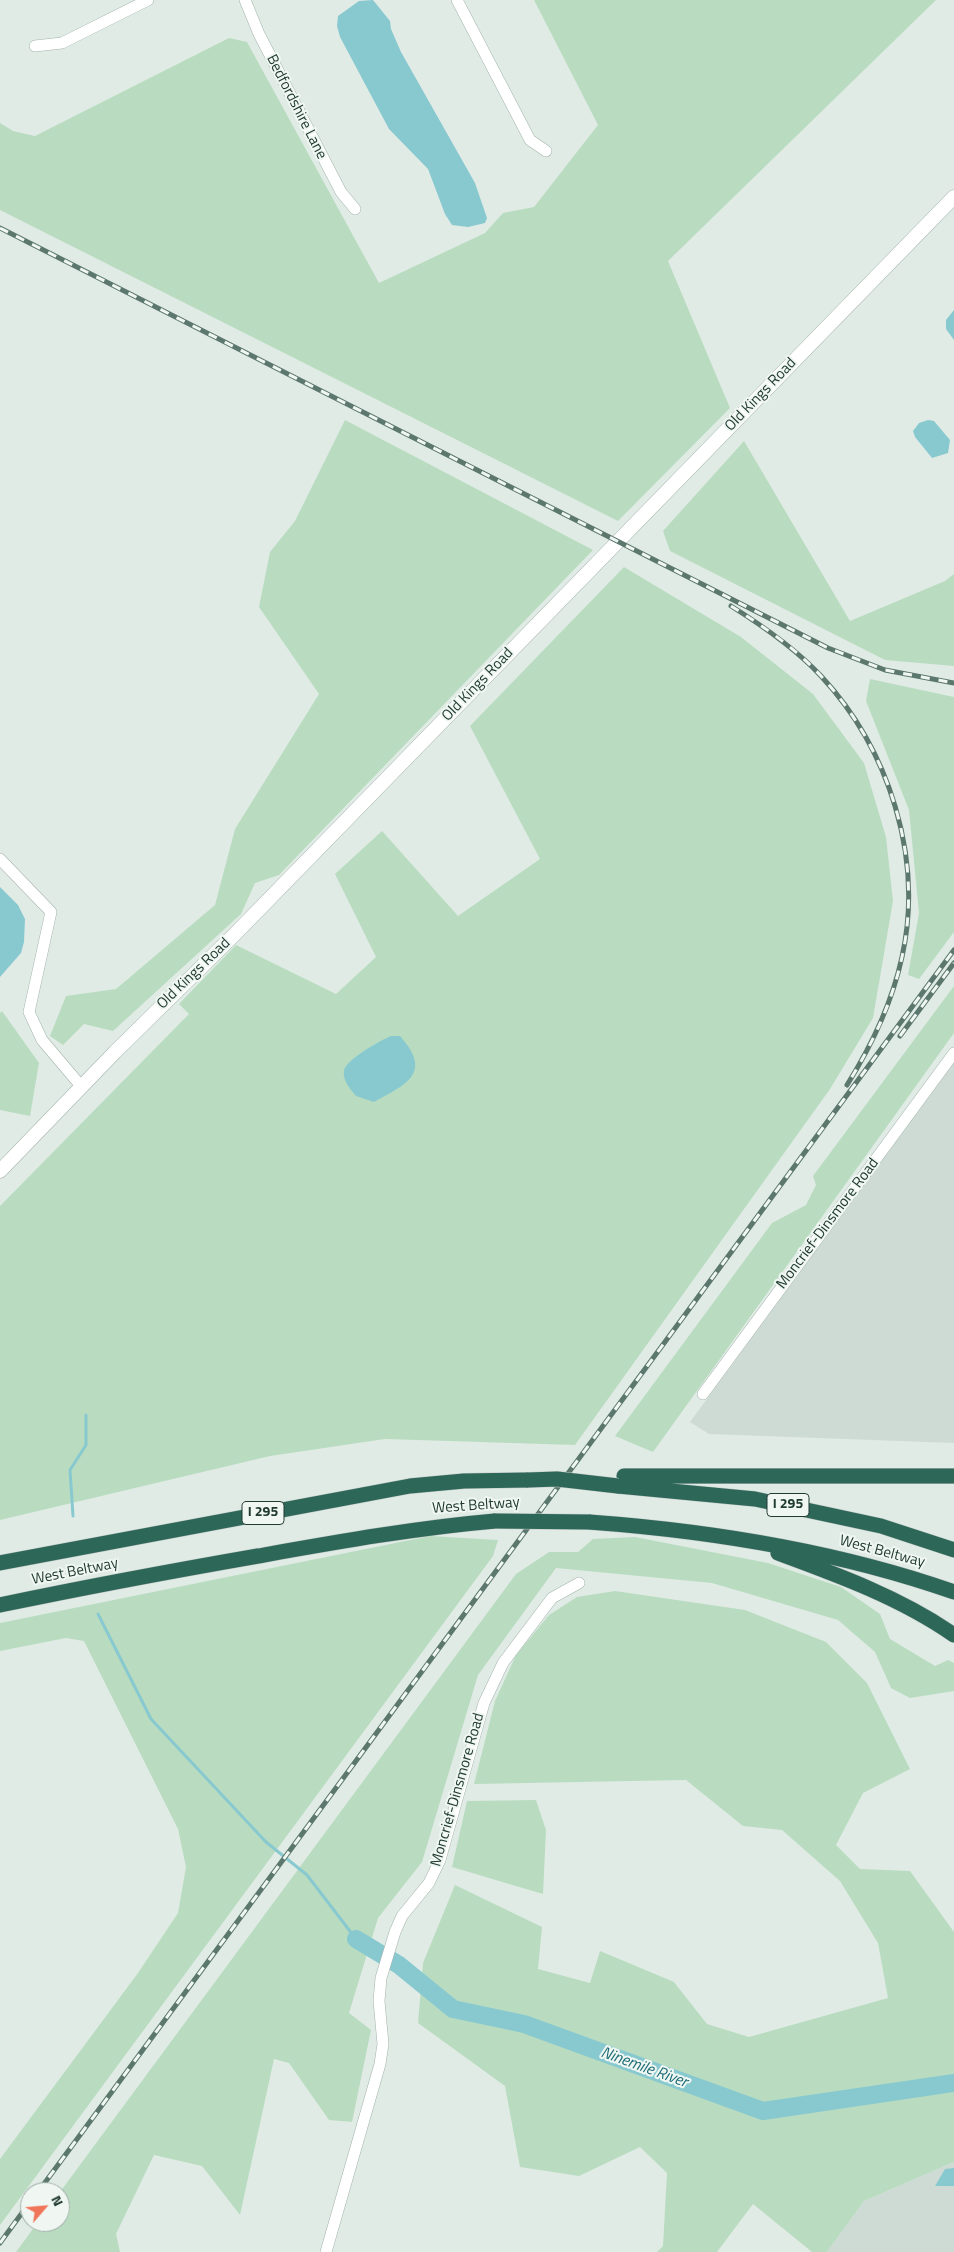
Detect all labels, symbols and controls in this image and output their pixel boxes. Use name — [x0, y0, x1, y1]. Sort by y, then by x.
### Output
street label: Bedfordshire Lane — [262, 52, 330, 162]
street label: Old Kings Road — [722, 355, 800, 435]
street label: Old Kings Road — [439, 645, 517, 725]
street label: Old Kings Road — [154, 935, 234, 1013]
street label: Moncrief-Dinsmore Road — [773, 1155, 883, 1293]
street label: West Beltway — [432, 1494, 520, 1518]
road number: I 295 — [767, 1494, 809, 1516]
road number: I 295 — [242, 1502, 284, 1525]
street label: West Beltway — [837, 1532, 927, 1572]
street label: West Beltway — [30, 1555, 120, 1589]
street label: Moncrief-Dinsmore Road — [427, 1711, 489, 1869]
water label: Ninemile River — [598, 2043, 690, 2093]
north arrow — [20, 2182, 70, 2232]
text: N — [46, 2191, 69, 2209]

